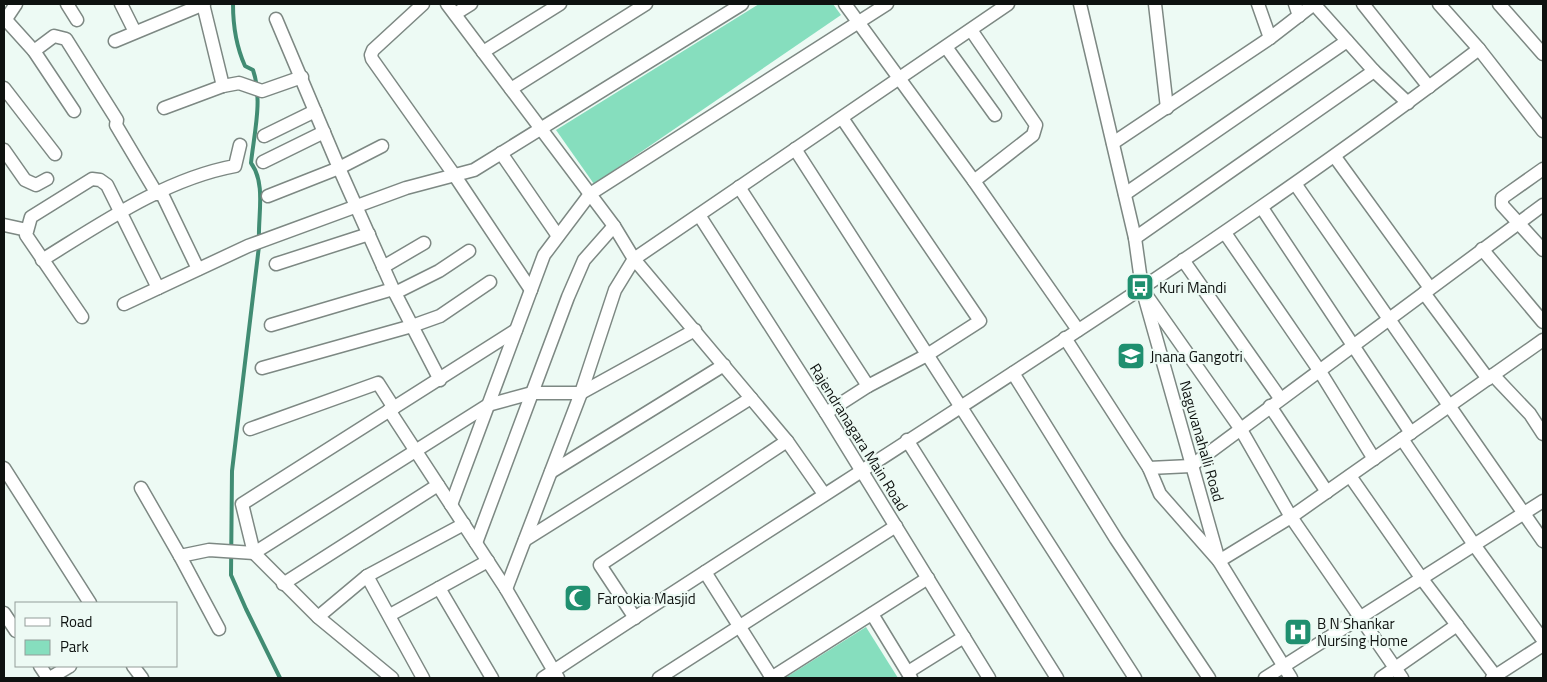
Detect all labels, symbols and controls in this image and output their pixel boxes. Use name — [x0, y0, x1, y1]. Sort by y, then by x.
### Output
bus stop icon: Kuri Mandi — [1125, 272, 1155, 302]
place label: Kuri Mandi — [1159, 276, 1226, 299]
school or university icon: Jnana Gangotri — [1116, 341, 1146, 371]
place label: Jnana Gangotri — [1150, 345, 1243, 368]
street label: Rajendranagara Main Road — [804, 359, 914, 515]
street label: Naguvanahalli Road — [1174, 378, 1230, 504]
mosque icon: Farookia Masjid — [563, 583, 593, 613]
place label: Farookia Masjid — [597, 587, 696, 610]
legend — [15, 602, 178, 667]
text: Road — [60, 610, 92, 633]
place label: B N Shankar Nursing Home — [1317, 612, 1408, 652]
hospital icon: B N Shankar Nursing Home — [1283, 617, 1313, 647]
text: Park — [60, 635, 89, 658]

